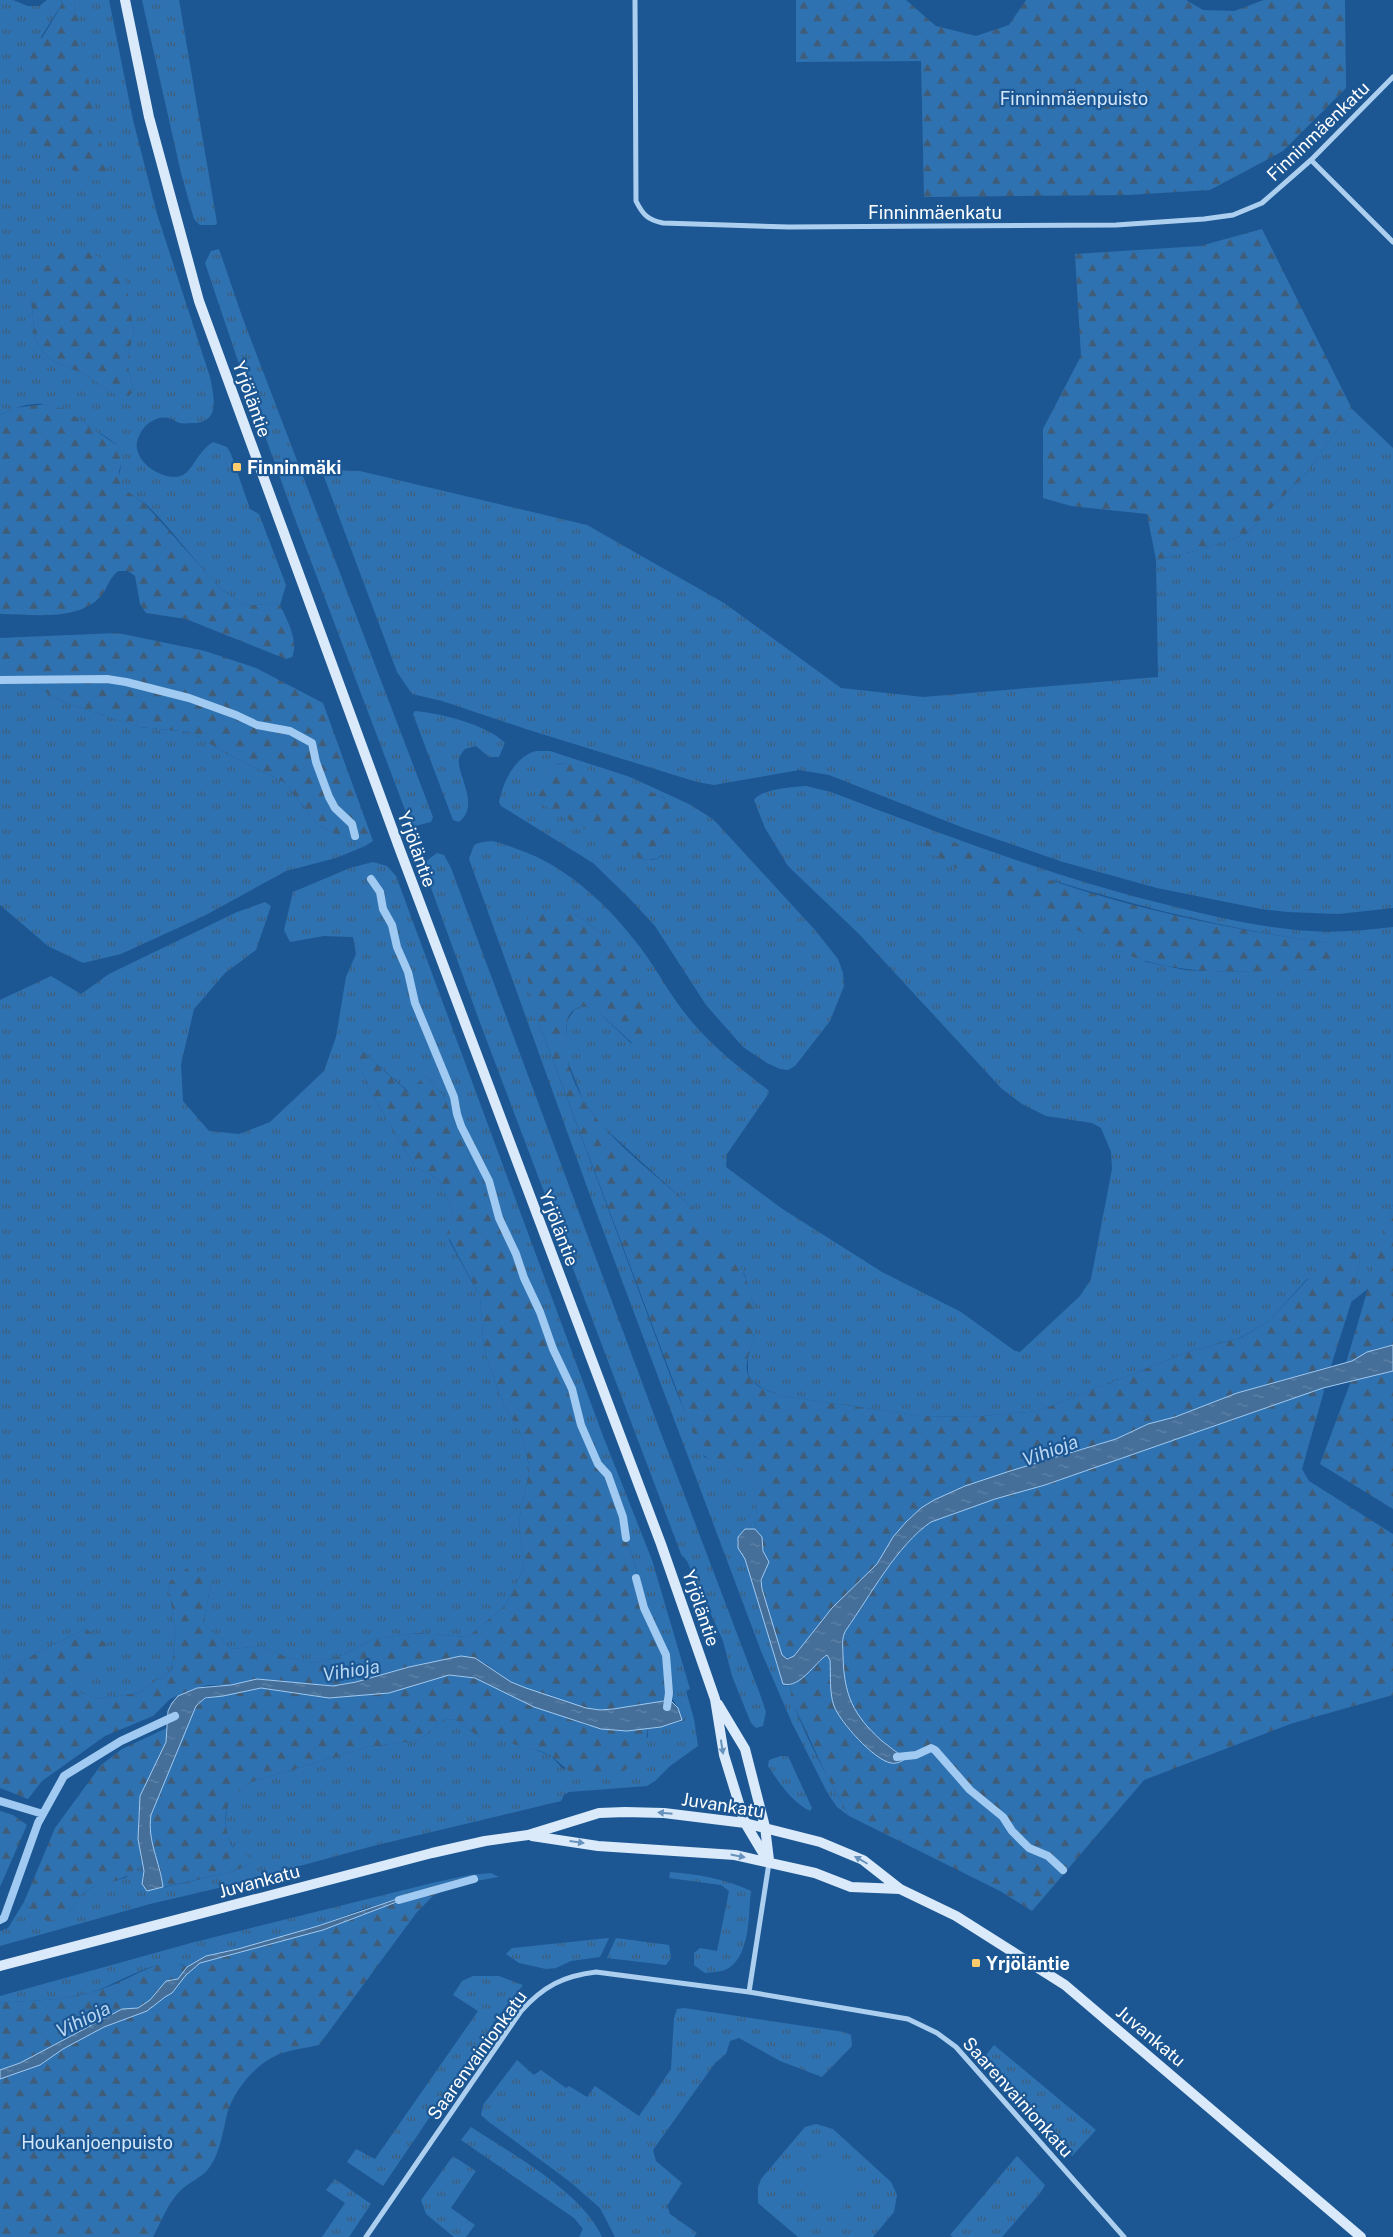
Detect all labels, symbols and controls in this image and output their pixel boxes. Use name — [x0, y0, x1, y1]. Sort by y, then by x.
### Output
street label: Finninmäenkatu — [1263, 77, 1373, 185]
park label: Finninmäenpuisto — [1000, 88, 1148, 109]
street label: Finninmäenkatu — [868, 202, 1002, 223]
street label: Yrjöläntie — [229, 358, 275, 440]
place label: Finninmäki — [247, 457, 341, 478]
marker: Finninmäki — [231, 461, 243, 473]
street label: Yrjöläntie — [394, 808, 440, 890]
street label: Yrjöläntie — [535, 1187, 583, 1269]
water label: Vihioja — [1019, 1430, 1081, 1470]
street label: Yrjöläntie — [678, 1567, 724, 1649]
water label: Vihioja — [321, 1655, 381, 1685]
one-way arrow — [719, 1740, 727, 1756]
street label: Juvankatu — [680, 1788, 766, 1822]
one-way arrow — [657, 1809, 673, 1817]
one-way arrow — [569, 1839, 585, 1847]
one-way arrow — [731, 1853, 747, 1861]
one-way arrow — [854, 1856, 869, 1864]
street label: Juvankatu — [216, 1860, 302, 1902]
place label: Yrjöläntie — [986, 1953, 1070, 1974]
marker: Yrjöläntie — [970, 1957, 982, 1969]
street label: Saarenvainionkatu — [423, 1986, 531, 2124]
water label: Vihioja — [52, 1996, 114, 2042]
street label: Juvankatu — [1112, 2001, 1190, 2071]
street label: Saarenvainionkatu — [958, 2033, 1078, 2161]
park label: Houkanjoenpuisto — [21, 2132, 173, 2153]

